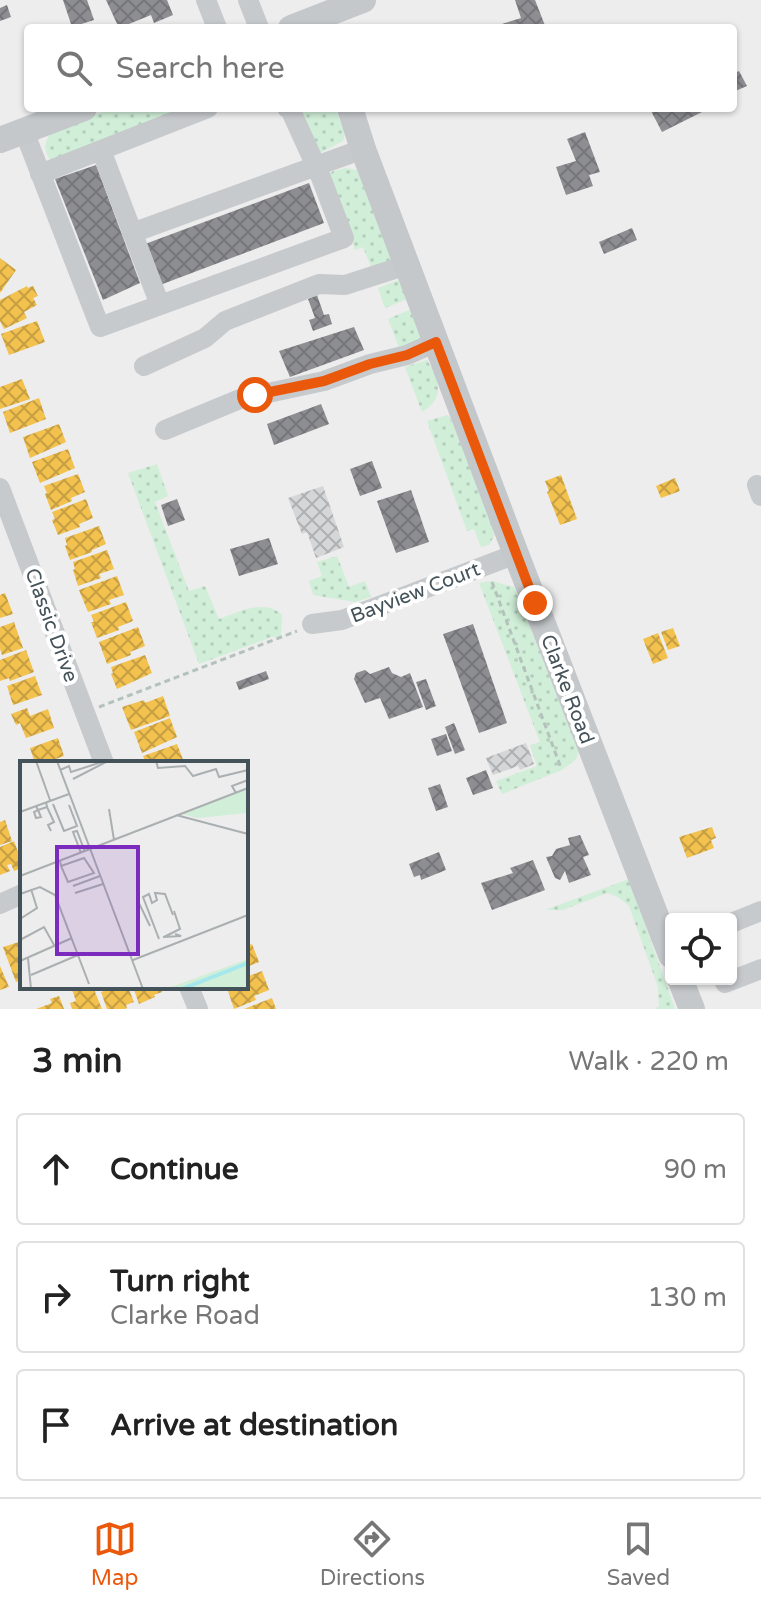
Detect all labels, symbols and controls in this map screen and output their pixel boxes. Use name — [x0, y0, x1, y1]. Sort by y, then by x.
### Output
search box — [24, 24, 737, 112]
icon: search — [52, 46, 96, 90]
text: Search here — [116, 50, 285, 87]
route start — [237, 377, 273, 413]
street label: Bayview Court — [347, 557, 484, 629]
street label: Classic Drive — [19, 565, 83, 686]
route end — [517, 585, 553, 621]
street label: Clarke Road — [535, 631, 599, 747]
inset map — [20, 761, 248, 989]
map controls — [665, 913, 737, 985]
button: locate — [665, 913, 737, 985]
text: 3 min — [32, 1041, 123, 1082]
text: Walk · 220 m — [569, 1046, 729, 1077]
icon: ahead — [34, 1147, 78, 1191]
text: Continue — [110, 1151, 239, 1188]
text: 90 m — [664, 1154, 727, 1185]
text: Turn right — [110, 1263, 250, 1300]
icon: right — [34, 1275, 78, 1319]
text: 130 m — [647, 1282, 727, 1313]
text: Clarke Road — [110, 1300, 260, 1331]
icon: arrive — [34, 1403, 78, 1447]
text: Arrive at destination — [110, 1407, 398, 1444]
tab: Map — [91, 1517, 138, 1591]
tab: Directions — [320, 1517, 425, 1591]
tab: Saved — [607, 1517, 670, 1591]

